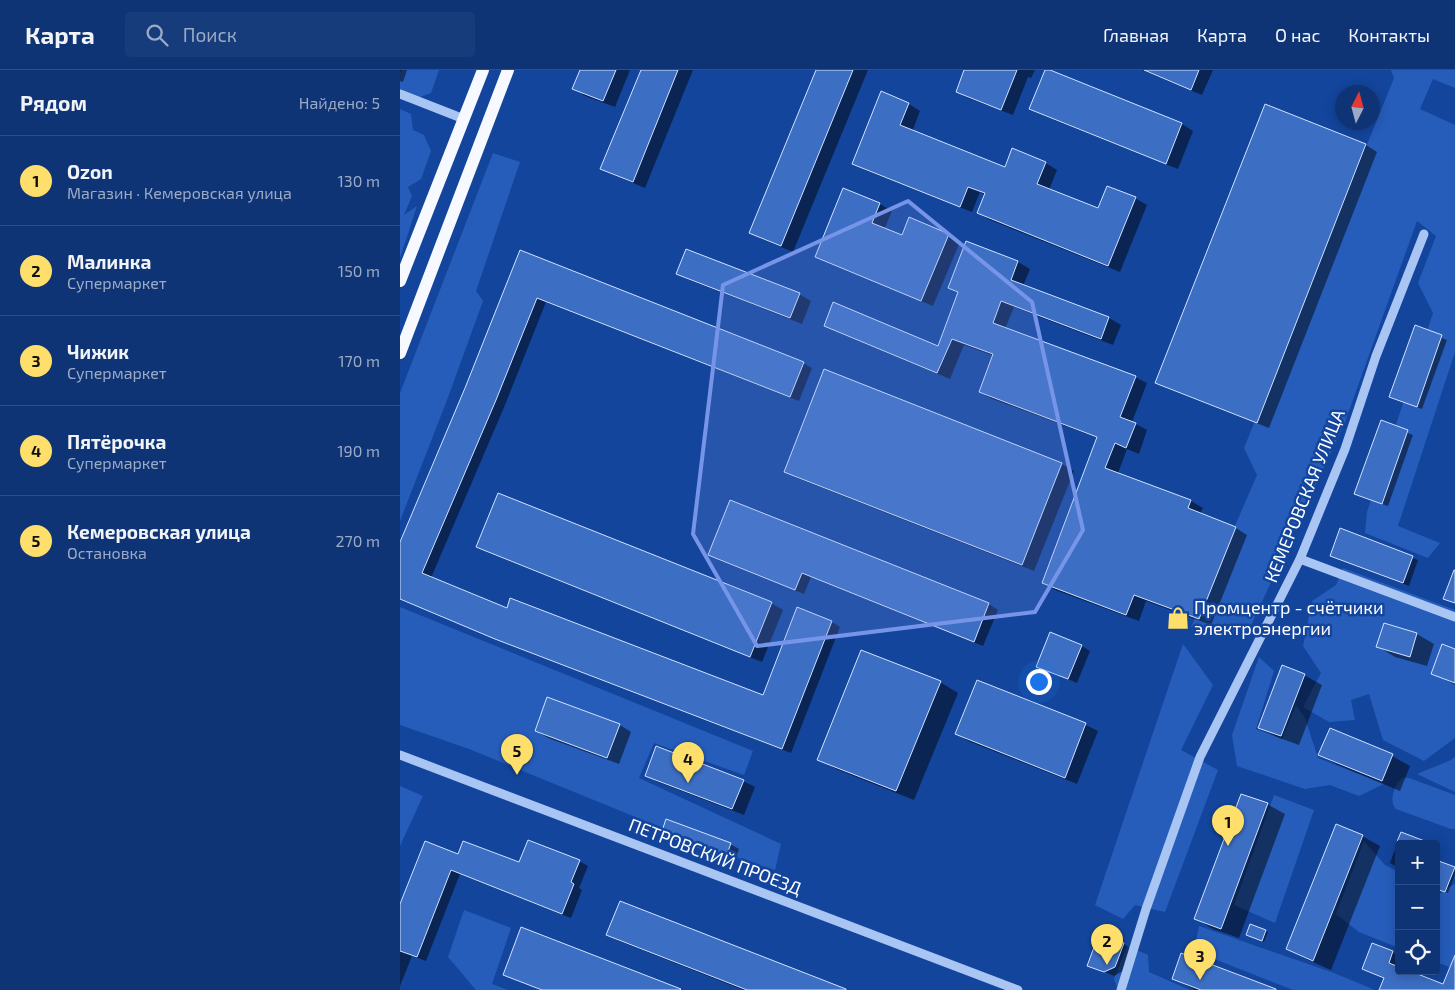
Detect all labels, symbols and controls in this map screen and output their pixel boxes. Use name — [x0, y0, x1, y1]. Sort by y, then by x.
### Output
search box — [125, 12, 475, 57]
text: Карта — [25, 20, 95, 49]
icon: search — [143, 21, 171, 49]
text: Поиск — [183, 23, 237, 46]
text: Главная — [1103, 24, 1169, 46]
text: Карта — [1197, 24, 1247, 46]
text: О нас — [1275, 24, 1320, 46]
text: Контакты — [1348, 24, 1430, 46]
north arrow — [1335, 85, 1380, 130]
text: Рядом — [20, 90, 87, 115]
text: Найдено: 5 — [299, 93, 380, 112]
text: Ozon — [67, 160, 113, 183]
text: 1 — [33, 171, 39, 190]
text: 130 m — [338, 171, 380, 190]
text: Магазин · Кемеровская улица — [67, 183, 292, 202]
text: Малинка — [67, 250, 151, 273]
text: 2 — [31, 261, 41, 280]
text: 150 m — [338, 261, 380, 280]
text: Супермаркет — [67, 273, 166, 292]
text: Чижик — [67, 340, 129, 363]
text: 3 — [31, 351, 41, 370]
text: 170 m — [338, 351, 380, 370]
text: Супермаркет — [67, 363, 166, 382]
street label: КЕМЕРОВСКАЯ УЛИЦА — [1259, 405, 1349, 586]
text: Пятёрочка — [67, 430, 166, 453]
text: 4 — [31, 441, 41, 460]
text: 190 m — [337, 441, 380, 460]
text: Супермаркет — [67, 453, 166, 472]
text: Кемеровская улица — [67, 520, 251, 543]
text: 5 — [32, 531, 40, 550]
text: 270 m — [336, 531, 380, 550]
text: Остановка — [67, 543, 147, 562]
place label: Промцентр - счётчики электроэнергии — [1194, 596, 1384, 639]
shop icon: Промцентр - счётчики электроэнергии — [1165, 605, 1191, 631]
your location — [1026, 669, 1052, 695]
pin: 5 — [501, 734, 533, 775]
pin: 4 — [672, 742, 704, 783]
pin: 1 — [1212, 805, 1244, 846]
street label: ПЕТРОВСКИЙ ПРОЕЗД — [626, 813, 805, 899]
map controls — [1395, 840, 1440, 975]
button: + — [1395, 840, 1440, 885]
button: − — [1395, 885, 1440, 930]
pin: 2 — [1091, 924, 1123, 965]
button: locate — [1395, 930, 1440, 975]
pin: 3 — [1184, 939, 1216, 980]

